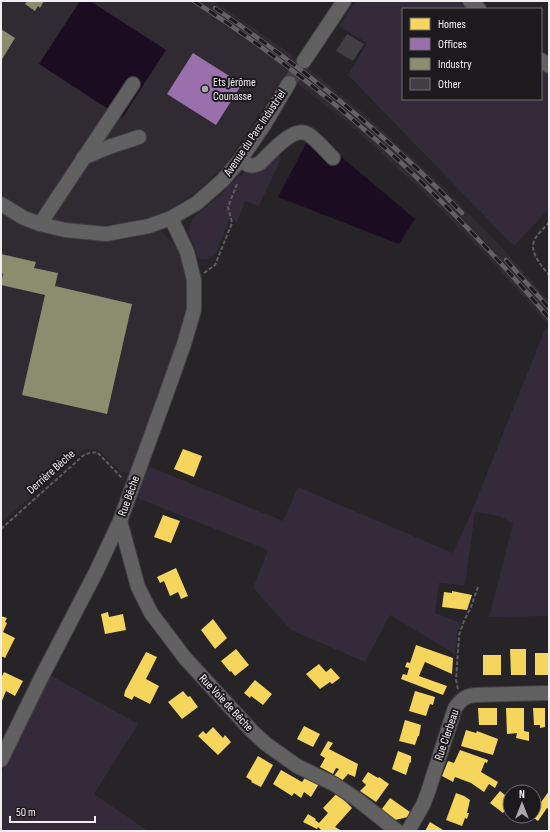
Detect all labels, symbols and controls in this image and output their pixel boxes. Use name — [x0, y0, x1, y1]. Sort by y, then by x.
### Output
legend — [402, 8, 542, 100]
text: Homes — [438, 17, 466, 32]
text: Offices — [438, 37, 467, 52]
text: Industry — [438, 57, 472, 72]
place label: Ets Jérôme Counasse — [213, 75, 256, 104]
text: Other — [438, 77, 462, 92]
marker: Ets Jérôme Counasse — [200, 84, 210, 94]
street label: Avenue du Parc Industriel — [220, 87, 289, 180]
street label: Derrière Bèche — [24, 446, 78, 498]
street label: Rue Bêche — [115, 473, 143, 518]
street label: Rue Voie de Bêche — [196, 671, 256, 735]
street label: Rue Clerbeau — [431, 707, 463, 763]
north arrow — [502, 784, 542, 824]
text: N — [519, 788, 525, 801]
scale bar — [10, 798, 95, 824]
text: 50 m — [16, 805, 36, 820]

